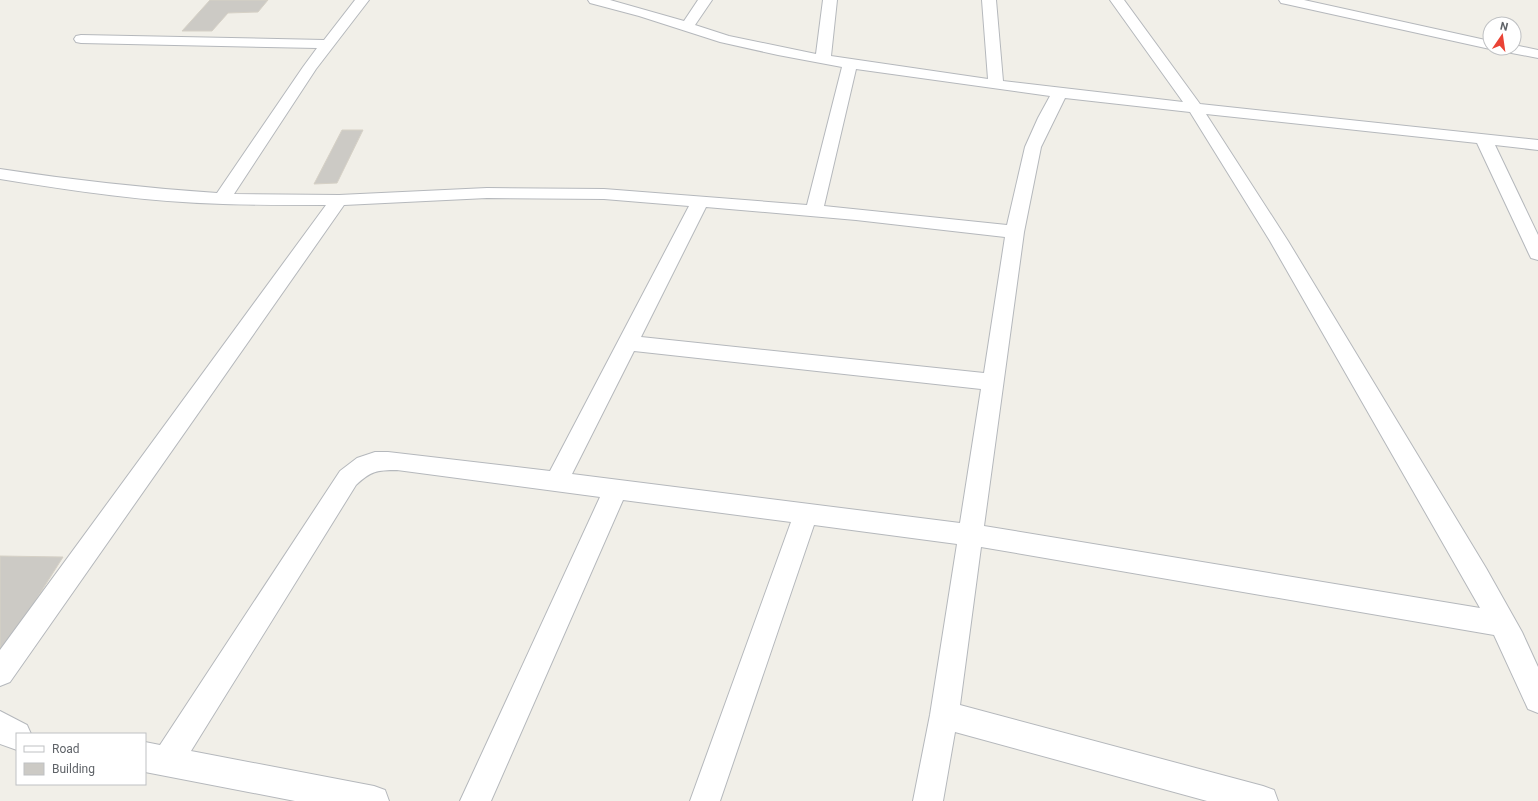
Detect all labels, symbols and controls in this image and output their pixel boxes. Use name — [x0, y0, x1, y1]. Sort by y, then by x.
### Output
north arrow — [1482, 16, 1522, 56]
text: N — [1499, 20, 1510, 34]
legend — [16, 733, 146, 785]
text: Road — [52, 742, 80, 756]
text: Building — [52, 762, 95, 776]

